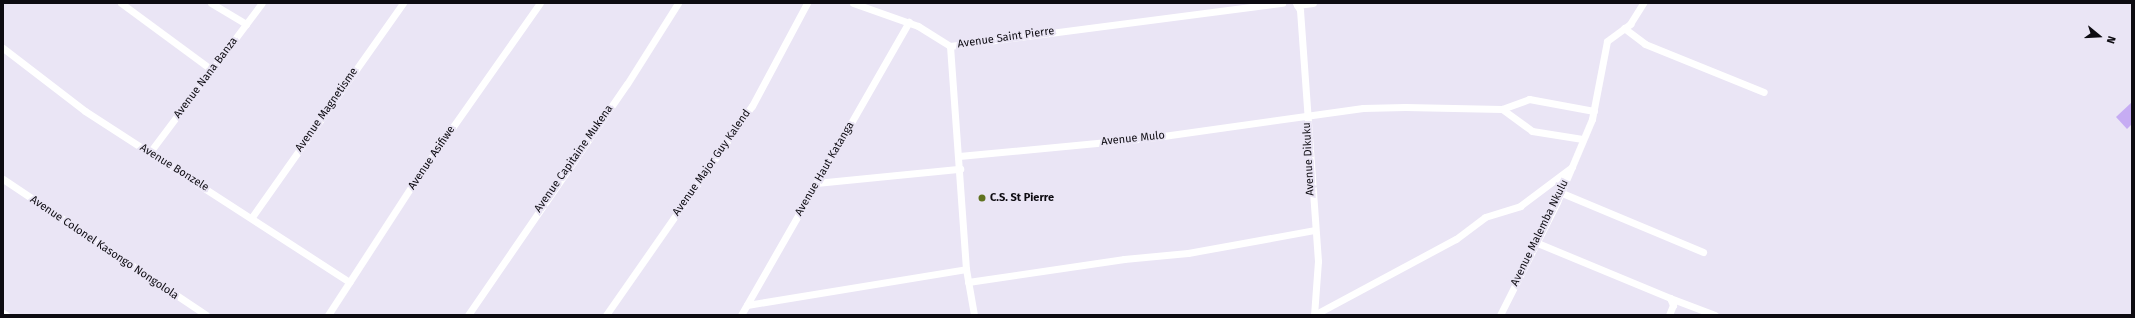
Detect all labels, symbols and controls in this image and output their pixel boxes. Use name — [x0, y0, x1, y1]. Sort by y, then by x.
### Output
north arrow — [2079, 16, 2119, 56]
street label: Avenue Saint Pierre — [957, 25, 1055, 51]
text: N — [2104, 34, 2118, 45]
street label: Avenue Nana Banza — [171, 35, 241, 121]
street label: Avenue Magnetisme — [293, 65, 361, 155]
street label: Avenue Capitaine Mukena — [532, 103, 616, 215]
street label: Avenue Major Guy Kalend — [670, 107, 754, 219]
street label: Avenue Haut Katanga — [793, 120, 857, 218]
street label: Avenue Dikuku — [1300, 122, 1318, 196]
street label: Avenue Asifiwe — [406, 124, 458, 192]
street label: Avenue Mulo — [1100, 129, 1166, 149]
street label: Avenue Bonzele — [137, 142, 211, 194]
street label: Avenue Malemba Nkulu — [1508, 178, 1572, 288]
place label: C.S. St Pierre — [990, 191, 1054, 205]
street label: Avenue Colonel Kasongo Nongolola — [27, 193, 181, 303]
marker: C.S. St Pierre — [977, 193, 987, 203]

